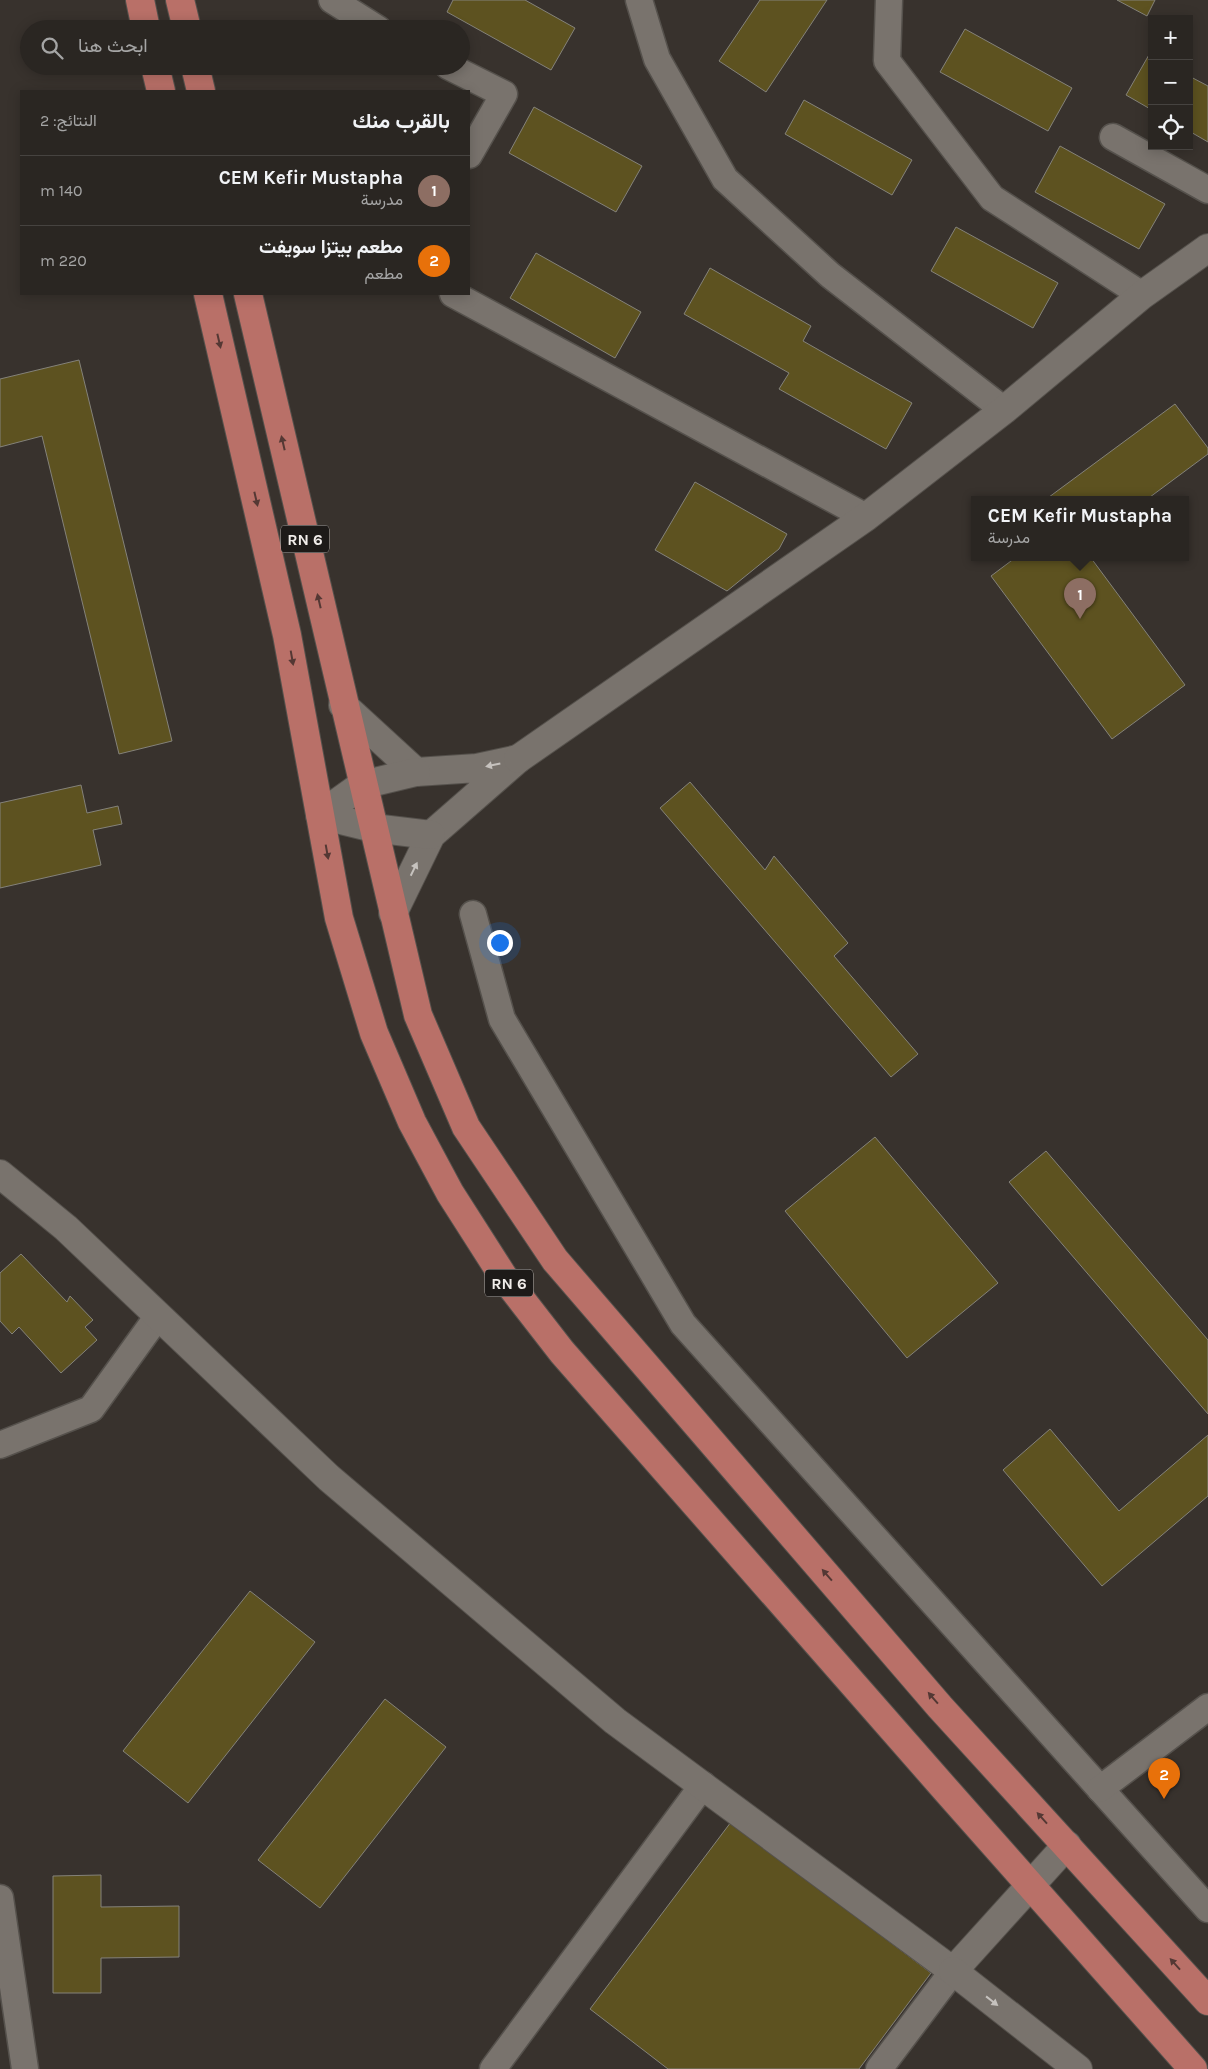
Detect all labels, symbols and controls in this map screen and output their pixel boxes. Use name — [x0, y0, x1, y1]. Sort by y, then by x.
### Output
map controls — [1148, 15, 1193, 150]
button: + — [1148, 15, 1193, 60]
search box — [20, 20, 470, 75]
icon: search — [38, 34, 66, 62]
text: ابحث هنا — [78, 35, 148, 57]
button: − — [1148, 60, 1193, 105]
button: locate — [1148, 105, 1193, 150]
text: بالقرب منك — [352, 109, 450, 133]
text: النتائج: 2 — [40, 111, 97, 130]
text: CEM Kefir Mustapha — [219, 167, 403, 189]
text: 140 m — [40, 181, 83, 200]
text: 1 — [431, 181, 437, 200]
text: مدرسة — [361, 190, 403, 209]
text: مطعم بيتزا سويفت — [259, 236, 403, 258]
text: 220 m — [40, 251, 87, 270]
text: 2 — [429, 251, 439, 270]
text: مطعم — [364, 264, 403, 283]
one-way arrow — [215, 334, 223, 349]
one-way arrow — [279, 435, 287, 450]
one-way arrow — [252, 492, 260, 507]
popup — [971, 496, 1189, 561]
text: CEM Kefir Mustapha — [988, 505, 1172, 527]
road number: RN 6 — [281, 526, 329, 552]
text: مدرسة — [988, 528, 1030, 547]
pin: 1 — [1064, 578, 1096, 619]
one-way arrow — [315, 593, 323, 608]
one-way arrow — [288, 650, 296, 666]
one-way arrow — [485, 761, 500, 769]
one-way arrow — [324, 845, 332, 861]
one-way arrow — [410, 862, 418, 876]
your location — [487, 930, 513, 956]
road number: RN 6 — [485, 1270, 533, 1296]
one-way arrow — [822, 1569, 833, 1581]
one-way arrow — [927, 1693, 939, 1705]
pin: 2 — [1148, 1758, 1180, 1799]
one-way arrow — [1037, 1812, 1048, 1825]
one-way arrow — [1170, 1958, 1181, 1971]
one-way arrow — [985, 1995, 998, 2006]

